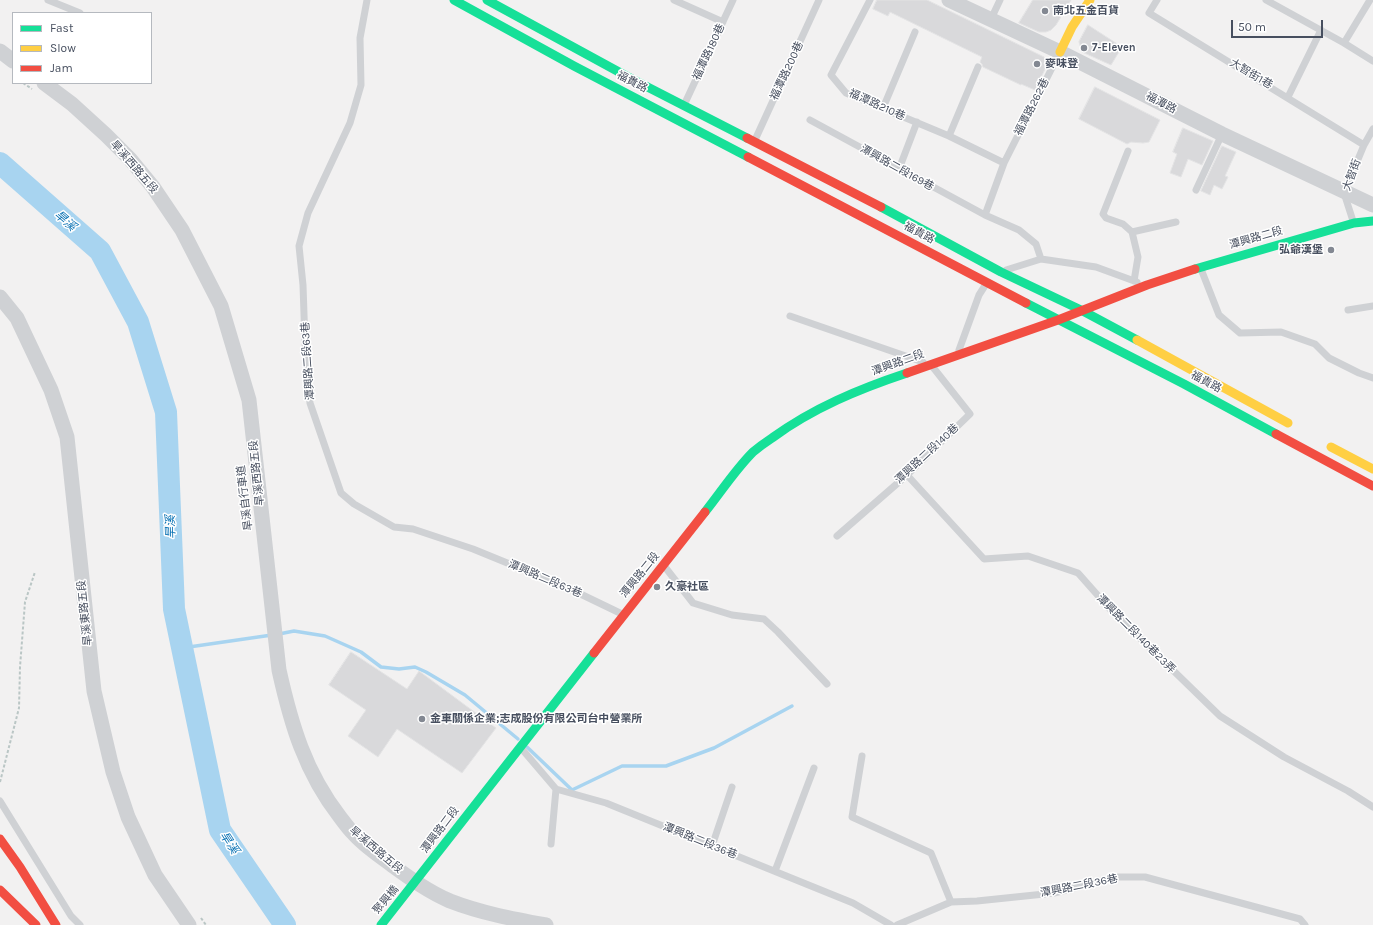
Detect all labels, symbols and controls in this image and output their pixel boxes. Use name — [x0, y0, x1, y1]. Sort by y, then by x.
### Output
place label: 南北五金百貨 — [1053, 4, 1119, 18]
marker: 南北五金百貨 — [1040, 6, 1050, 16]
legend — [12, 12, 152, 84]
scale bar — [1233, 12, 1325, 38]
text: 50 m — [1238, 20, 1266, 34]
text: Fast — [50, 21, 73, 35]
street label: 福潭路180巷 — [690, 22, 728, 82]
street label: 福潭路200巷 — [768, 39, 806, 103]
text: Slow — [50, 41, 76, 55]
place label: 7-Eleven — [1092, 41, 1136, 55]
marker: 7-Eleven — [1079, 43, 1089, 53]
street label: 大智街1巷 — [1227, 56, 1275, 92]
place label: 麥味登 — [1045, 57, 1078, 71]
marker: 麥味登 — [1032, 59, 1042, 69]
text: Jam — [50, 61, 73, 75]
street label: 福貴路 — [614, 69, 650, 95]
street label: 福潭路262巷 — [1012, 76, 1052, 138]
street label: 福潭路210巷 — [847, 87, 907, 123]
street label: 福潭路 — [1143, 90, 1179, 116]
street label: 旱溪西路五段 — [107, 138, 161, 196]
street label: 潭興路二段169巷 — [858, 142, 936, 194]
street label: 大智街 — [1340, 157, 1364, 193]
water label: 旱溪 — [51, 208, 79, 234]
street label: 福貴路 — [901, 219, 937, 247]
street label: 潭興路二段 — [1228, 224, 1284, 252]
place label: 弘爺漢堡 — [1279, 243, 1323, 257]
marker: 弘爺漢堡 — [1326, 245, 1336, 255]
street label: 潭興路二段63巷 — [299, 321, 317, 401]
street label: 潭興路二段 — [870, 347, 926, 379]
street label: 福貴路 — [1188, 368, 1224, 396]
street label: 潭興路二段140巷 — [892, 421, 962, 487]
street label: 旱溪西路五段 — [247, 439, 267, 507]
street label: 旱溪自行車道 — [234, 464, 256, 532]
water label: 旱溪 — [163, 515, 179, 539]
street label: 潭興路二段 — [618, 549, 662, 601]
street label: 潭興路二段63巷 — [506, 558, 584, 600]
street label: 旱溪東路五段 — [75, 579, 95, 647]
place label: 久豪社區 — [665, 580, 709, 594]
marker: 久豪社區 — [652, 582, 662, 592]
street label: 潭興路二段140巷23弄 — [1094, 592, 1178, 676]
place label: 金車關係企業;志成股份有限公司台中營業所 — [430, 712, 642, 726]
marker: 金車關係企業;志成股份有限公司台中營業所 — [417, 714, 427, 724]
street label: 潭興路二段 — [418, 804, 462, 856]
street label: 潭興路二段36巷 — [661, 820, 739, 862]
street label: 旱溪西路五段 — [346, 824, 406, 876]
water label: 旱溪 — [216, 829, 242, 857]
street label: 潭興路二段36巷 — [1039, 872, 1119, 900]
street label: 聚興橋 — [370, 883, 402, 917]

